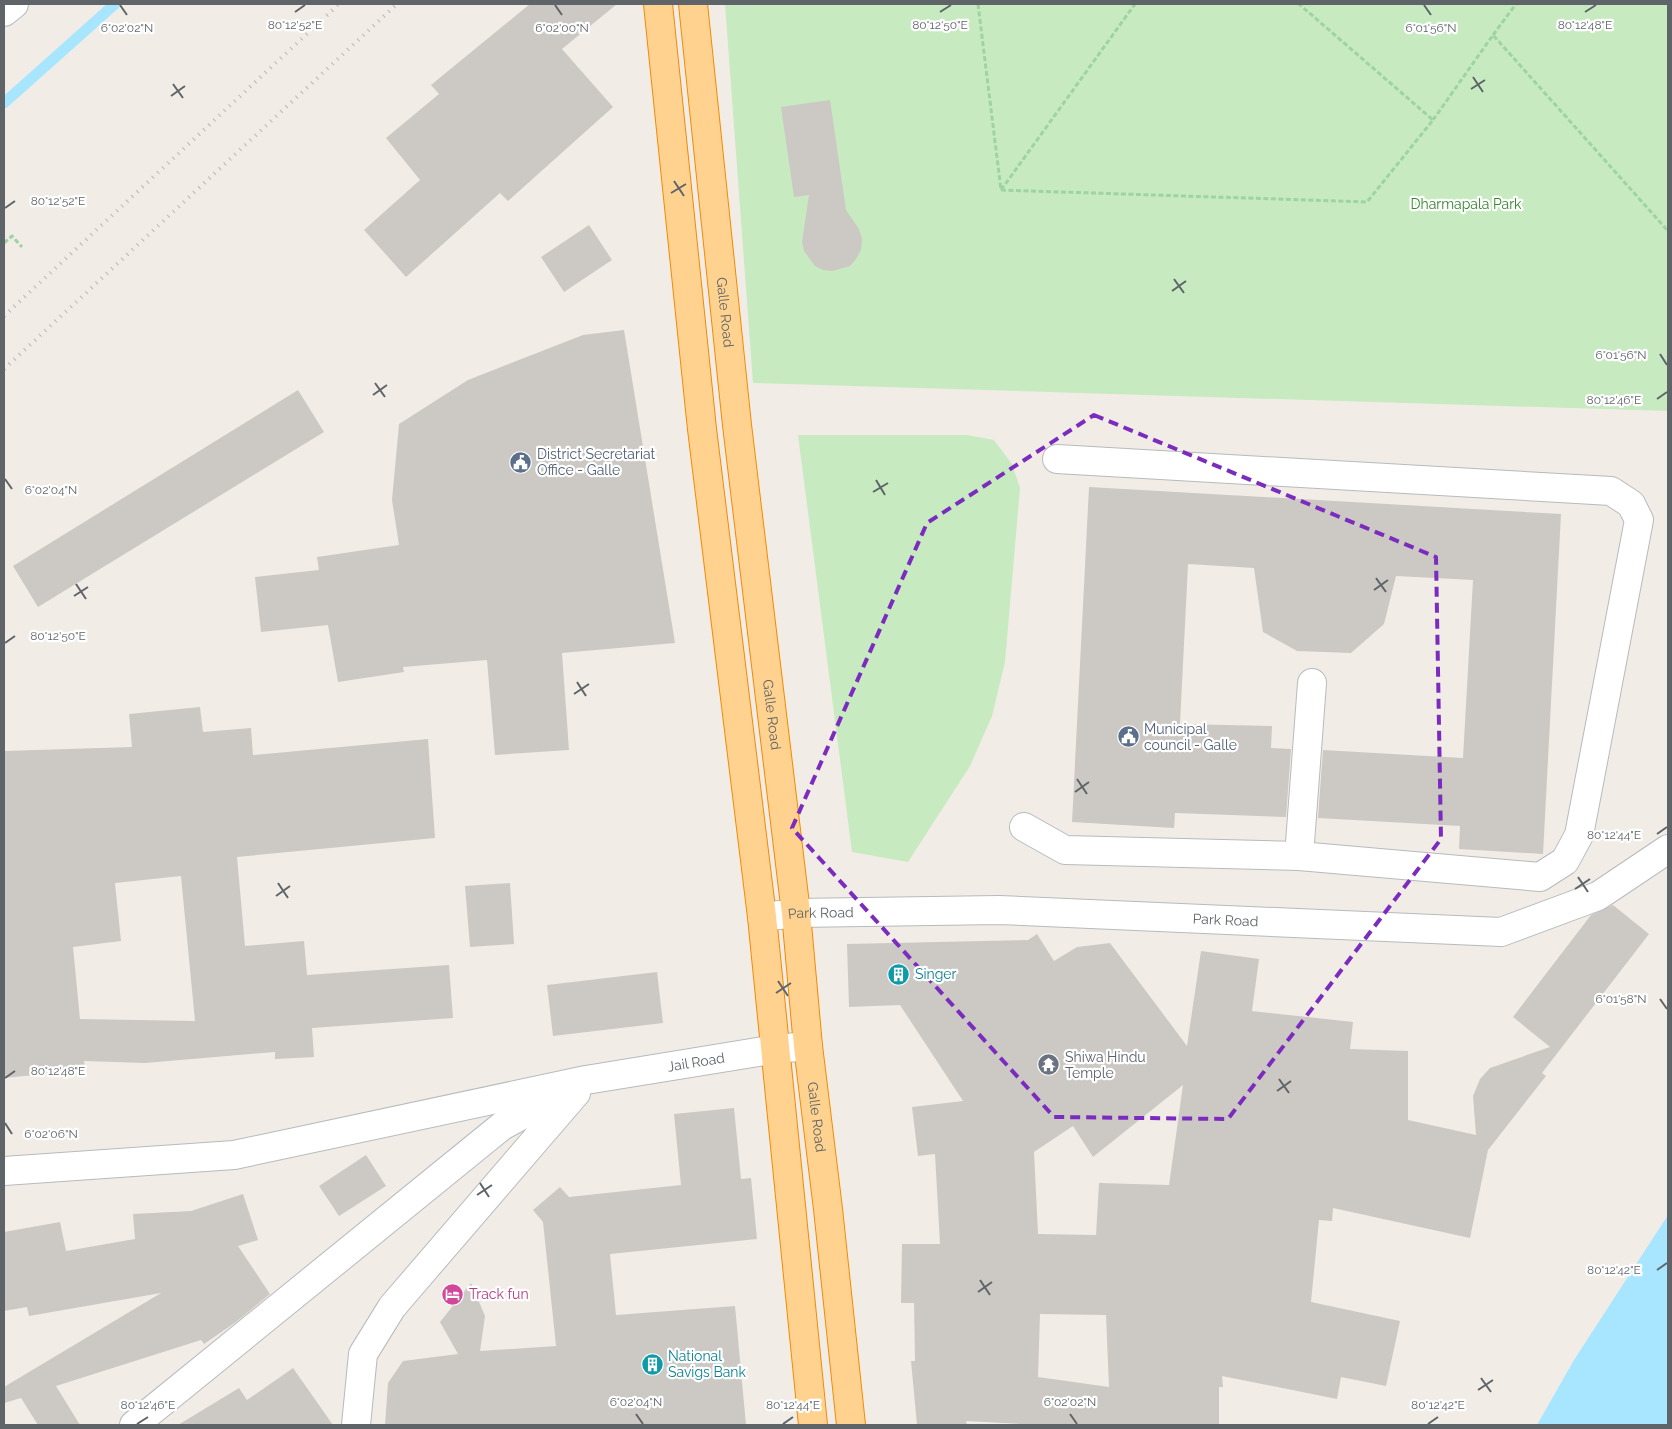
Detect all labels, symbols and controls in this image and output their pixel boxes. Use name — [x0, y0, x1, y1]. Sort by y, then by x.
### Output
text: 80°12'52"E — [268, 18, 322, 32]
text: 80°12'50"E — [912, 18, 968, 32]
text: 80°12'48"E — [1558, 18, 1612, 32]
text: 6°02'02"N — [101, 21, 153, 35]
text: 6°02'00"N — [535, 21, 589, 35]
text: 6°01'56"N — [1405, 21, 1457, 35]
text: 80°12'52"E — [31, 194, 85, 208]
park label: Dharmapala Park — [1410, 196, 1522, 212]
street label: Galle Road — [714, 276, 737, 348]
text: 6°01'56"N — [1595, 348, 1647, 362]
text: 80°12'46"E — [1587, 393, 1641, 407]
place label: District Secretariat Office - Galle — [537, 446, 656, 478]
public building icon: District Secretariat Office - Galle — [509, 450, 533, 474]
text: 6°02'04"N — [25, 483, 77, 497]
text: 80°12'50"E — [30, 629, 86, 643]
street label: Galle Road — [760, 679, 784, 751]
place label: Municipal council - Galle — [1144, 721, 1237, 753]
public building icon: Municipal council - Galle — [1116, 725, 1140, 749]
text: 80°12'44"E — [1587, 828, 1641, 842]
street label: Park Road — [787, 904, 854, 922]
street label: Park Road — [1192, 910, 1259, 929]
building icon: Singer — [887, 962, 911, 986]
place label: Singer — [915, 966, 957, 982]
text: 6°01'58"N — [1595, 992, 1647, 1006]
street label: Jail Road — [666, 1049, 726, 1075]
place label: Shiwa Hindu Temple — [1065, 1049, 1146, 1081]
temple icon: Shiwa Hindu Temple — [1037, 1053, 1061, 1077]
text: 80°12'48"E — [31, 1064, 85, 1078]
street label: Galle Road — [804, 1081, 829, 1153]
text: 6°02'06"N — [24, 1127, 78, 1141]
text: 80°12'42"E — [1587, 1263, 1641, 1277]
hotel icon: Track fun — [441, 1282, 465, 1306]
place label: Track fun — [469, 1286, 529, 1302]
place label: National Savigs Bank — [668, 1348, 747, 1380]
building icon: National Savigs Bank — [640, 1352, 664, 1376]
text: 6°02'04"N — [610, 1395, 662, 1409]
text: 6°02'02"N — [1044, 1395, 1096, 1409]
text: 80°12'46"E — [121, 1398, 175, 1412]
text: 80°12'44"E — [766, 1398, 820, 1412]
text: 80°12'42"E — [1411, 1398, 1465, 1412]

